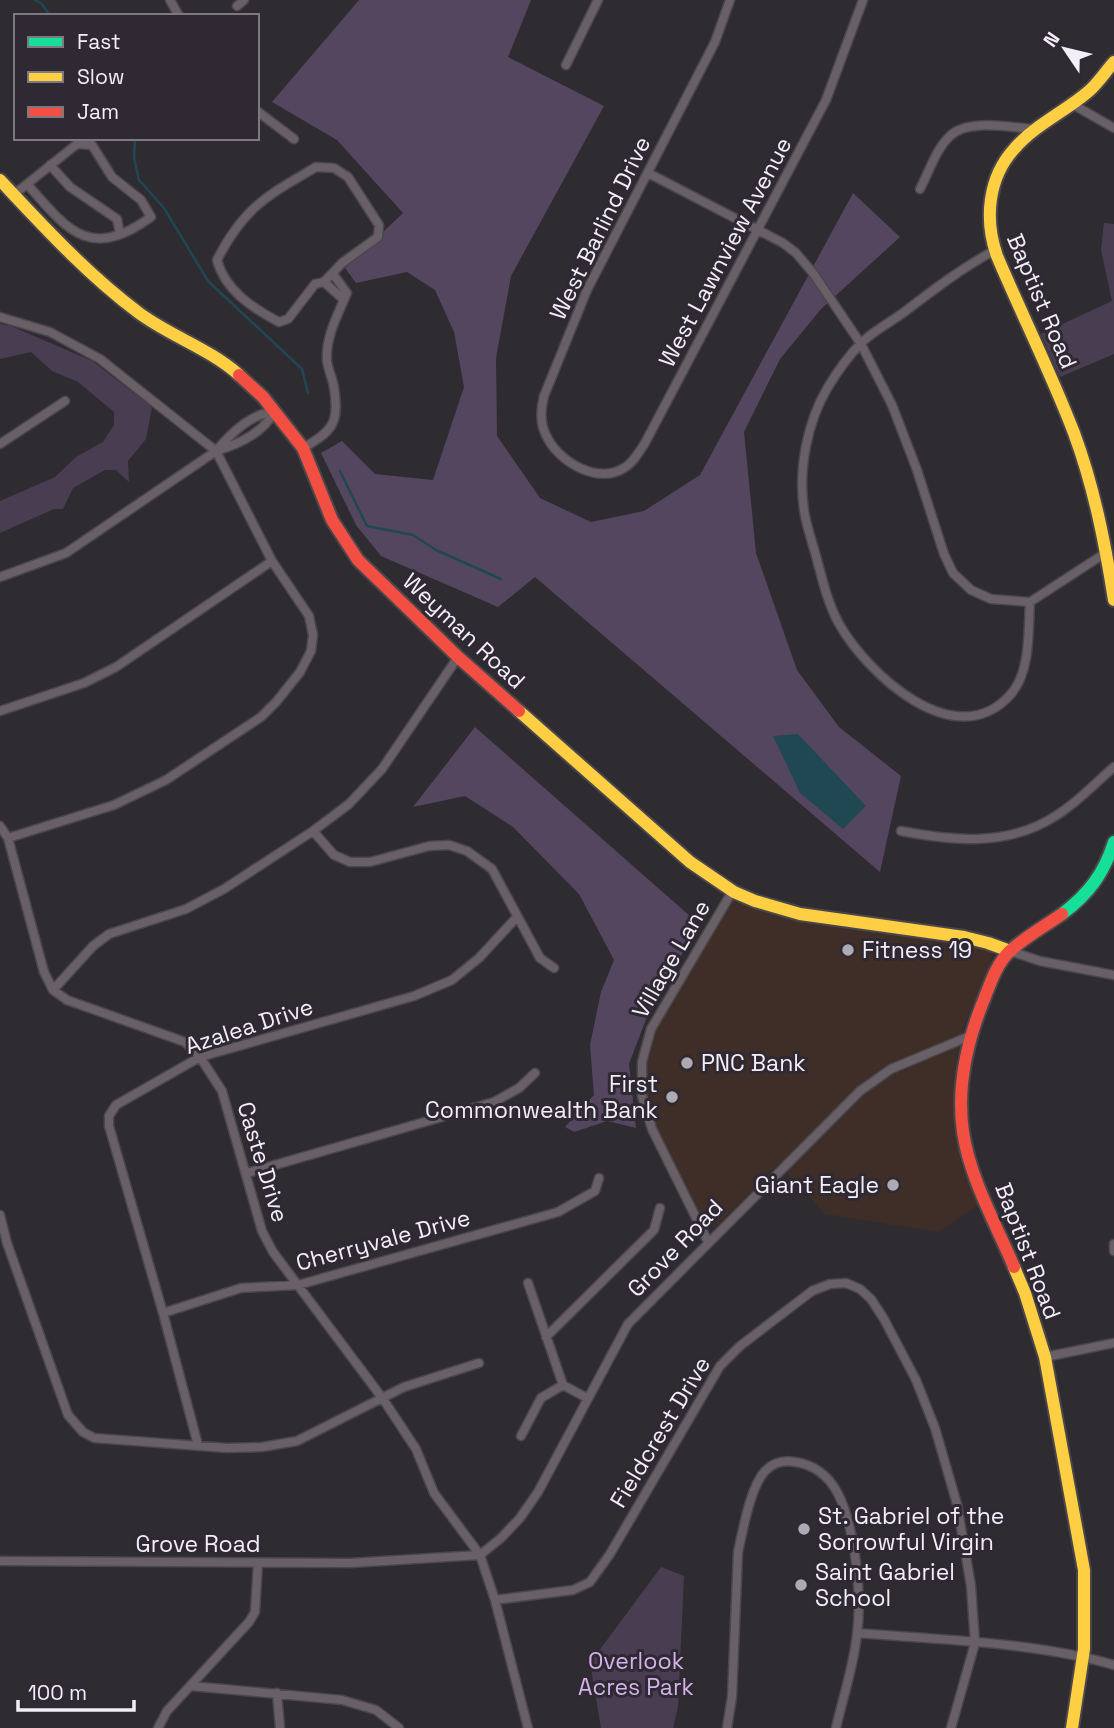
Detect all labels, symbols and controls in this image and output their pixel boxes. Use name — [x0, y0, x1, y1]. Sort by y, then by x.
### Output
legend — [14, 14, 259, 140]
north arrow — [1030, 14, 1100, 84]
text: N — [1038, 27, 1065, 52]
text: Fast — [77, 28, 121, 55]
text: Slow — [77, 63, 125, 90]
text: Jam — [77, 98, 119, 125]
street label: West Barlind Drive — [543, 132, 657, 324]
street label: West Lawnview Avenue — [652, 132, 798, 372]
street label: Baptist Road — [1000, 229, 1084, 373]
street label: Weyman Road — [396, 567, 532, 695]
street label: Village Lane — [625, 894, 717, 1024]
place label: Fitness 19 — [862, 935, 972, 965]
marker: Fitness 19 — [840, 942, 856, 958]
street label: Azalea Drive — [181, 991, 317, 1061]
place label: PNC Bank — [701, 1048, 806, 1078]
marker: PNC Bank — [679, 1055, 695, 1071]
place label: First Commonwealth Bank — [425, 1069, 658, 1125]
marker: First Commonwealth Bank — [664, 1089, 680, 1105]
street label: Caste Drive — [230, 1098, 296, 1226]
place label: Giant Eagle — [755, 1170, 879, 1200]
marker: Giant Eagle — [885, 1177, 901, 1193]
street label: Baptist Road — [988, 1178, 1068, 1324]
street label: Grove Road — [621, 1193, 729, 1303]
street label: Cherryvale Drive — [292, 1202, 474, 1278]
street label: Fieldcrest Drive — [603, 1351, 717, 1513]
place label: St. Gabriel of the Sorrowful Virgin — [818, 1501, 1004, 1557]
marker: St. Gabriel of the Sorrowful Virgin — [796, 1521, 812, 1537]
street label: Grove Road — [135, 1529, 261, 1559]
place label: Saint Gabriel School — [815, 1557, 955, 1613]
marker: Saint Gabriel School — [793, 1577, 809, 1593]
park label: Overlook Acres Park — [578, 1646, 694, 1702]
scale bar — [18, 1668, 133, 1712]
text: 100 m — [28, 1679, 87, 1706]

